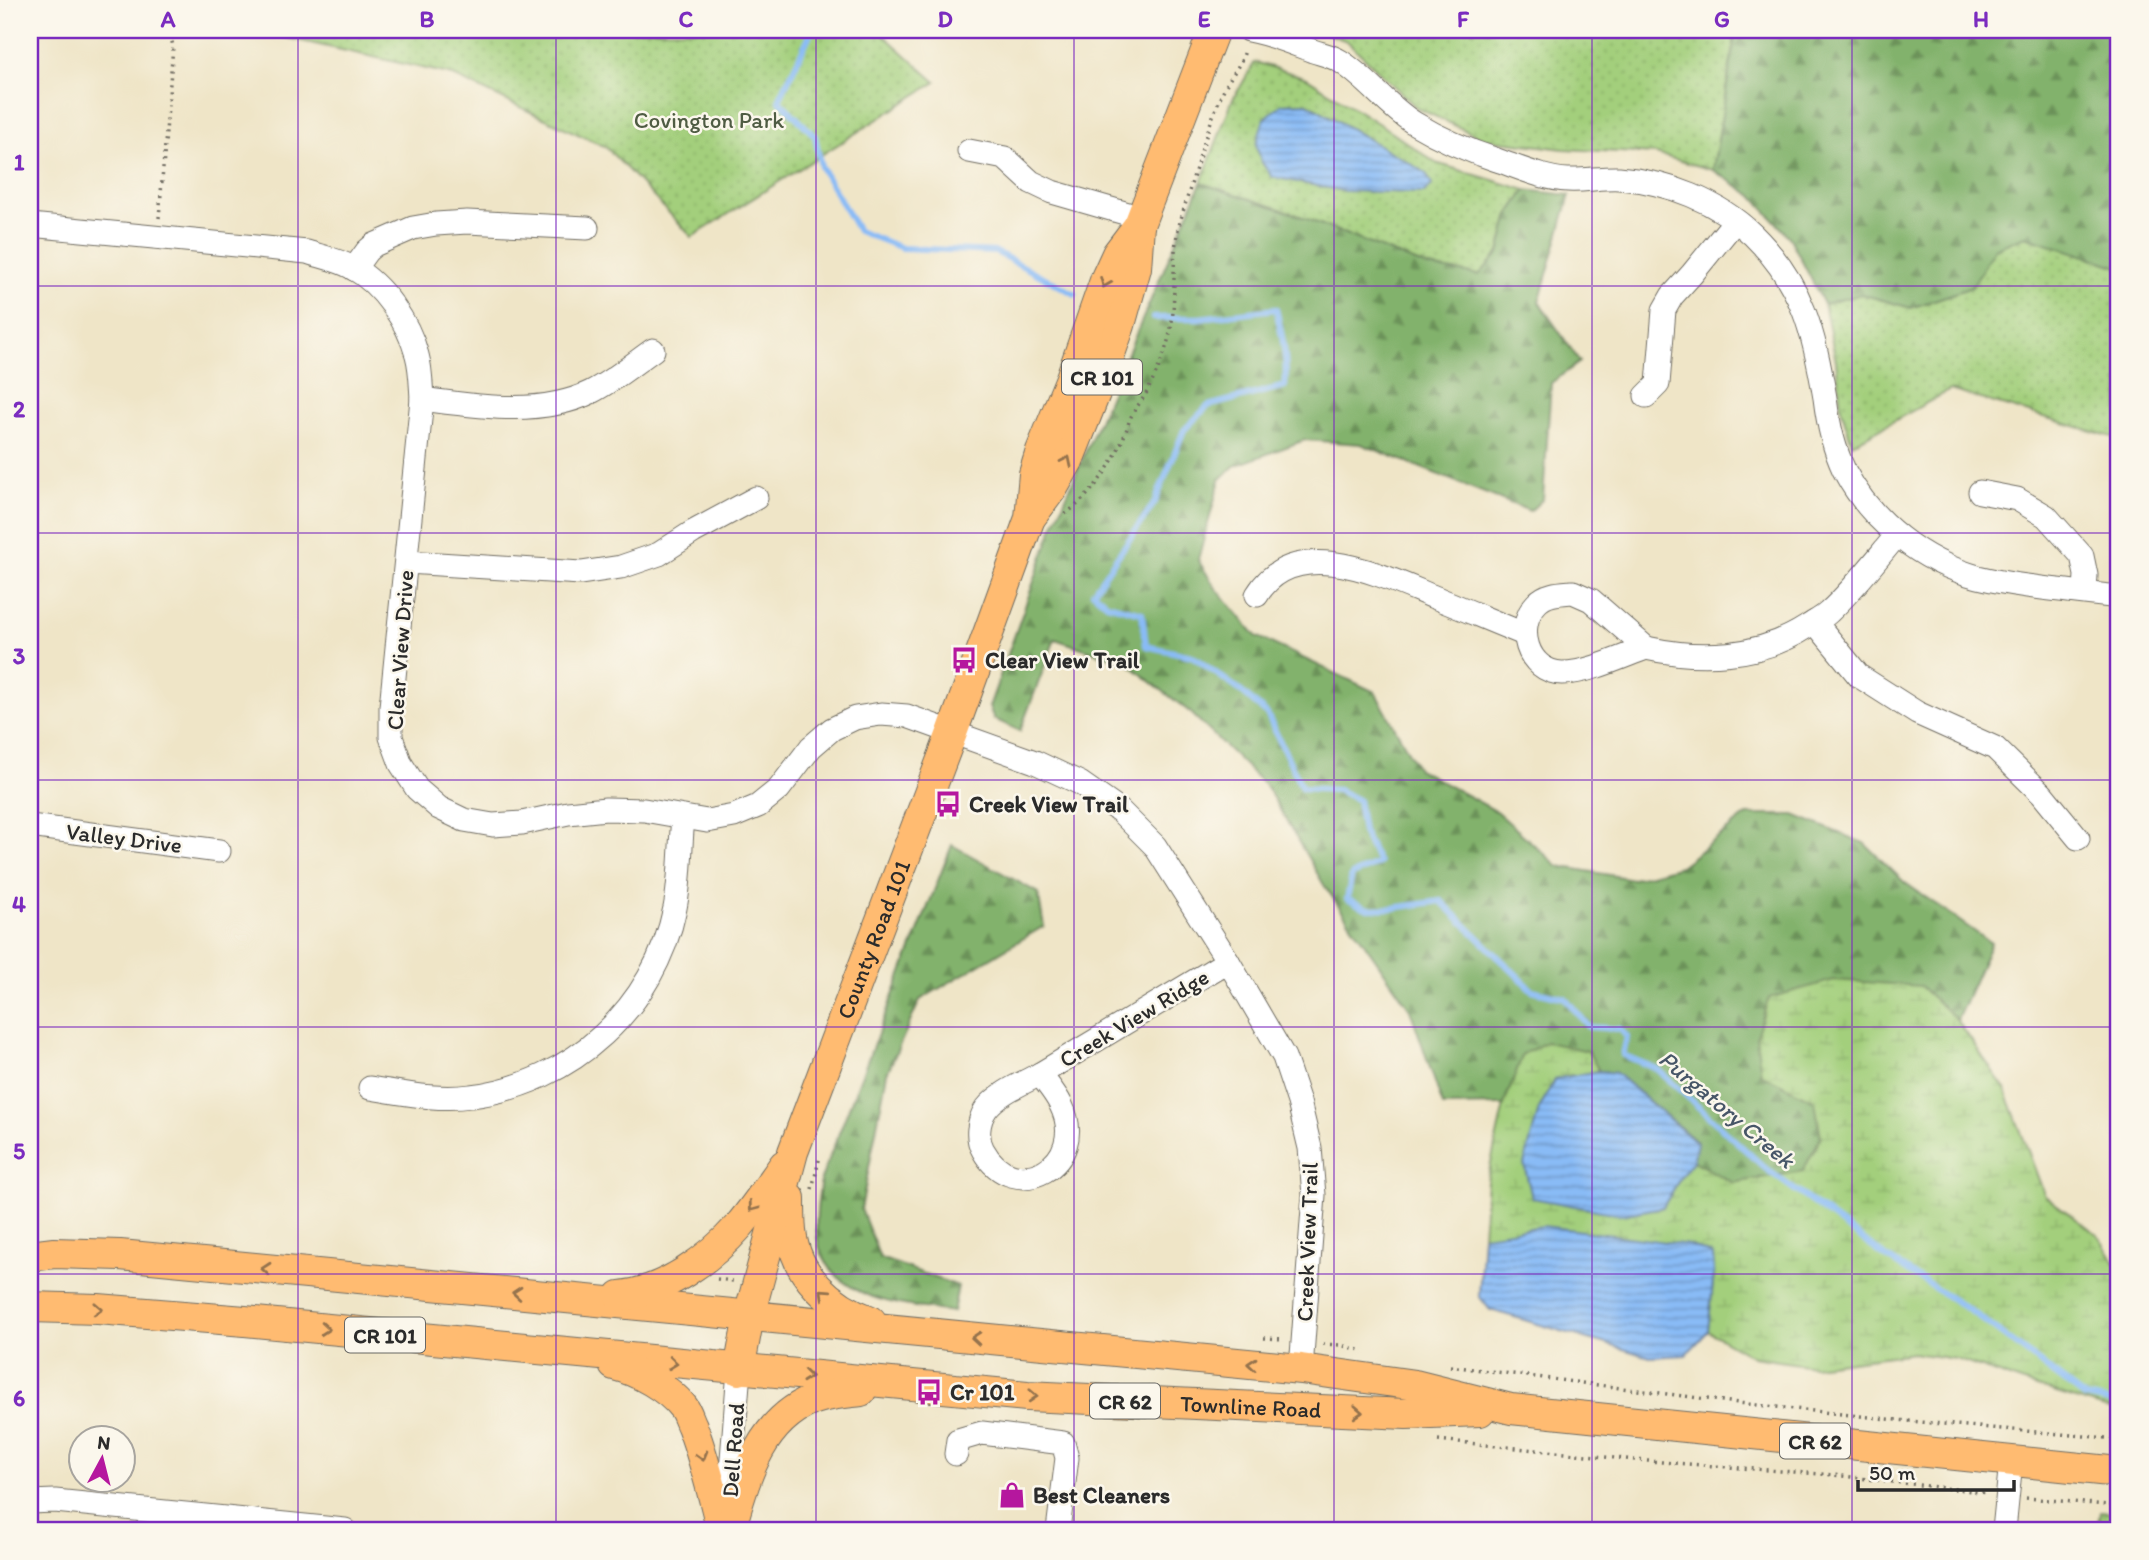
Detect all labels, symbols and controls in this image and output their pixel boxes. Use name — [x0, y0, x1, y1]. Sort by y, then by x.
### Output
text: A — [160, 5, 176, 33]
text: B — [420, 5, 435, 33]
text: C — [679, 5, 694, 33]
text: D — [937, 5, 953, 33]
text: E — [1198, 5, 1211, 33]
text: F — [1457, 5, 1470, 33]
text: G — [1714, 5, 1730, 33]
text: H — [1973, 5, 1989, 33]
park label: Covington Park — [634, 106, 784, 134]
text: 1 — [14, 148, 25, 176]
one-way arrow — [1099, 276, 1113, 288]
road number: CR 101 — [1062, 360, 1142, 394]
text: 2 — [13, 395, 26, 423]
one-way arrow — [1059, 456, 1073, 468]
street label: Clear View Drive — [380, 569, 420, 731]
text: 3 — [13, 642, 26, 670]
bus stop icon: Clear View Trail — [949, 645, 979, 675]
place label: Clear View Trail — [985, 646, 1140, 674]
bus stop icon: Creek View Trail — [933, 789, 963, 819]
place label: Creek View Trail — [969, 790, 1129, 818]
street label: Valley Drive — [65, 817, 183, 859]
street label: County Road 101 — [831, 856, 917, 1023]
text: 4 — [12, 890, 26, 918]
street label: Creek View Ridge — [1054, 962, 1214, 1074]
water label: Purgatory Creek — [1653, 1044, 1802, 1175]
text: 5 — [13, 1137, 25, 1165]
street label: Creek View Trail — [1290, 1161, 1324, 1322]
one-way arrow — [748, 1199, 761, 1212]
one-way arrow — [260, 1262, 271, 1277]
one-way arrow — [511, 1286, 522, 1301]
one-way arrow — [819, 1289, 832, 1301]
one-way arrow — [93, 1302, 104, 1317]
road number: CR 101 — [345, 1318, 425, 1352]
one-way arrow — [319, 1321, 330, 1336]
one-way arrow — [971, 1331, 982, 1346]
one-way arrow — [668, 1355, 679, 1370]
one-way arrow — [1246, 1357, 1257, 1372]
one-way arrow — [802, 1368, 813, 1383]
bus stop icon: Cr 101 — [914, 1377, 944, 1407]
place label: Cr 101 — [950, 1378, 1015, 1406]
text: 6 — [13, 1384, 25, 1412]
road number: CR 62 — [1090, 1384, 1160, 1418]
one-way arrow — [1028, 1389, 1039, 1404]
street label: Townline Road — [1179, 1389, 1322, 1424]
street label: Dell Road — [716, 1401, 750, 1498]
one-way arrow — [1353, 1404, 1364, 1419]
north arrow — [66, 1424, 136, 1494]
road number: CR 62 — [1780, 1424, 1850, 1458]
text: N — [96, 1430, 112, 1455]
scale bar — [1858, 1448, 2014, 1492]
one-way arrow — [694, 1450, 709, 1462]
text: 50 m — [1869, 1460, 1916, 1485]
shop icon: Best Cleaners — [997, 1480, 1027, 1510]
place label: Best Cleaners — [1033, 1481, 1170, 1509]

